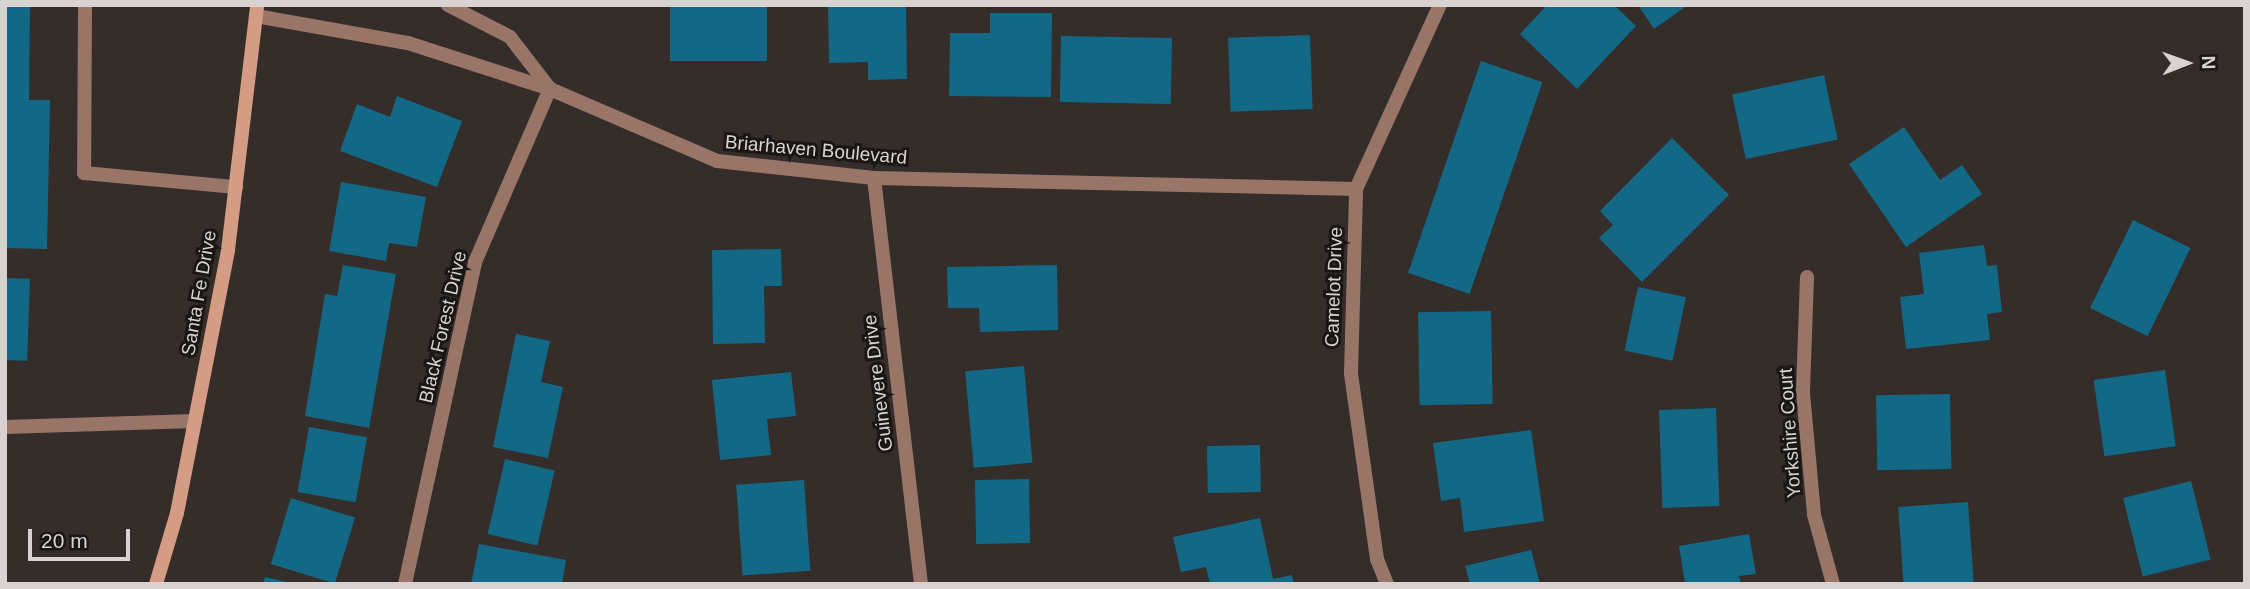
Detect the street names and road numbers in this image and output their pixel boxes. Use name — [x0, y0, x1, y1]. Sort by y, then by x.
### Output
street label: Briarhaven Boulevard — [724, 131, 908, 169]
street label: Camelot Drive — [1321, 226, 1347, 348]
street label: Santa Fe Drive — [177, 229, 221, 357]
street label: Black Forest Drive — [414, 249, 472, 405]
street label: Guinevere Drive — [858, 313, 898, 453]
street label: Yorkshire Court — [1774, 367, 1806, 499]

